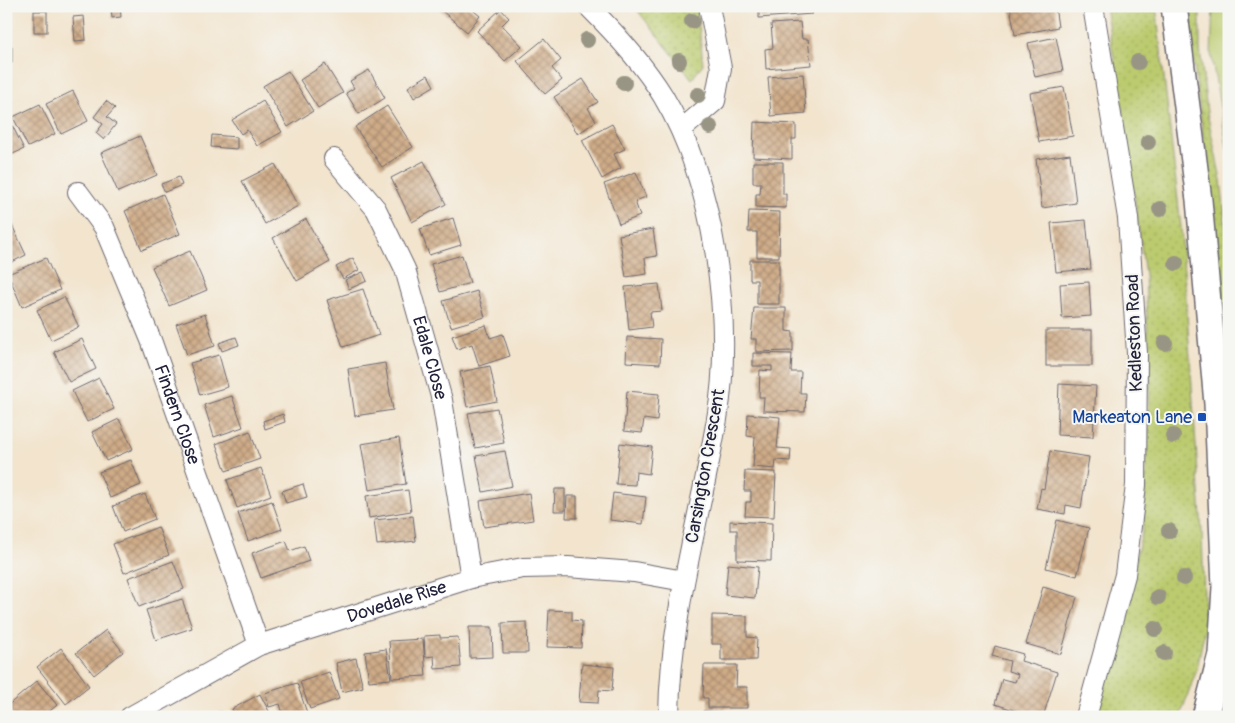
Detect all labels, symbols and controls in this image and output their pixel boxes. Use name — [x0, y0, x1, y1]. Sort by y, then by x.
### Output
street label: Kedleston Road — [1121, 274, 1148, 392]
street label: Edale Close — [407, 313, 452, 402]
street label: Findern Close — [149, 362, 205, 468]
street label: Carsington Crescent — [681, 387, 730, 545]
place label: Markeaton Lane — [1072, 406, 1192, 429]
marker: Markeaton Lane — [1196, 411, 1208, 423]
street label: Dovedale Rise — [344, 576, 449, 628]

